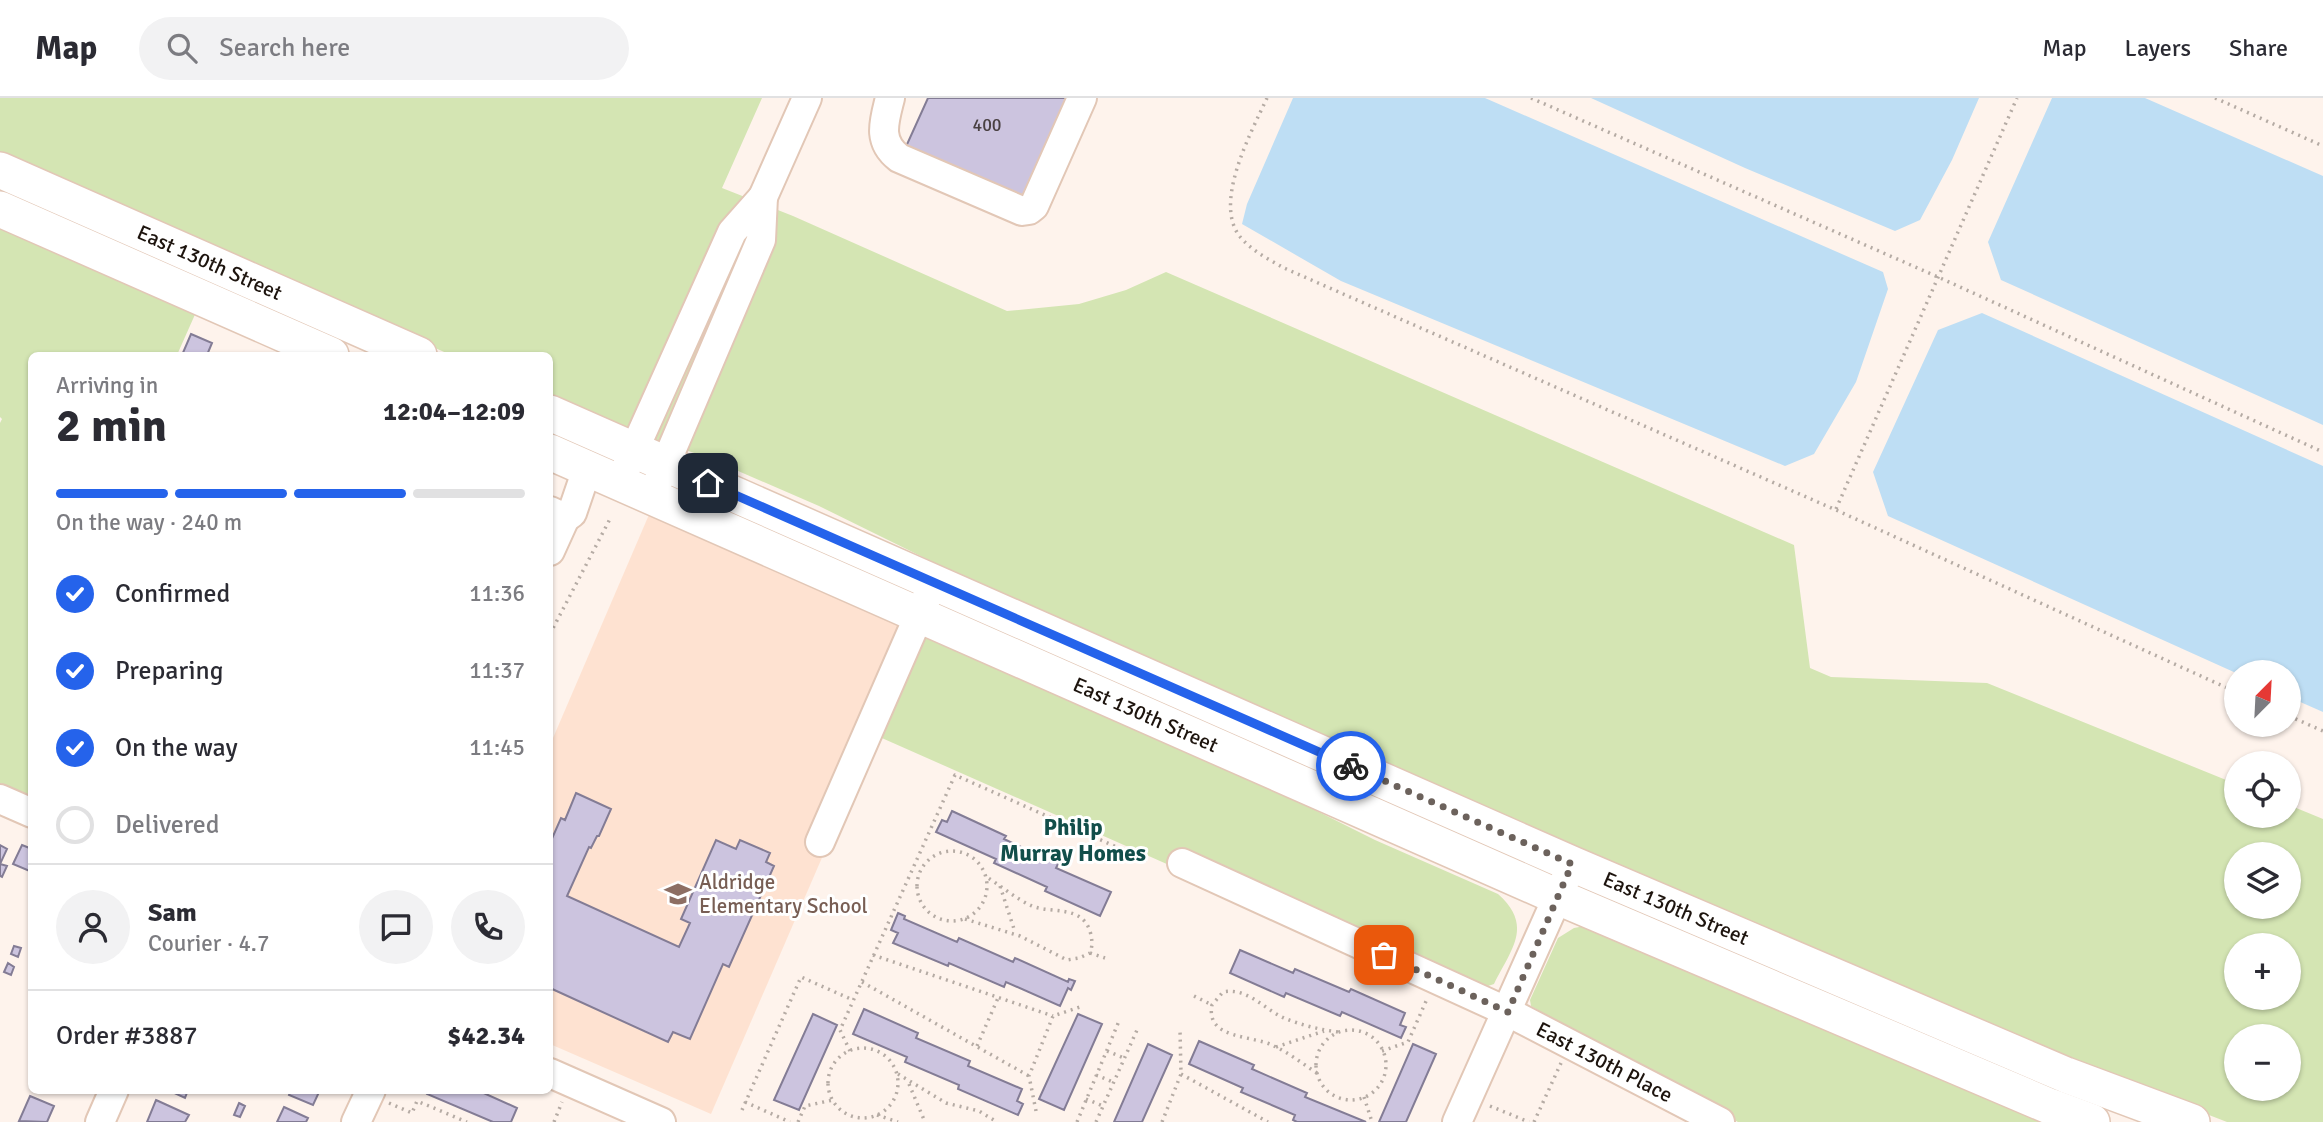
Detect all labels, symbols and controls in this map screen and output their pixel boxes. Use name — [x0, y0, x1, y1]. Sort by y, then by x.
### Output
search box — [139, 17, 629, 80]
text: Map — [35, 28, 97, 69]
icon: search — [163, 29, 201, 67]
text: Search here — [219, 32, 350, 64]
text: Map — [2042, 33, 2087, 63]
text: Layers — [2125, 33, 2191, 63]
text: Share — [2229, 33, 2288, 63]
house number: 400 — [972, 114, 1002, 136]
street label: East 130th Street — [133, 219, 286, 306]
text: Arriving in — [56, 371, 158, 400]
text: 12:04–12:09 — [383, 396, 525, 428]
text: 2 min — [56, 398, 167, 454]
pin — [678, 453, 738, 513]
icon: home — [689, 464, 727, 502]
text: On the way · 240 m — [56, 508, 242, 537]
icon: check — [56, 575, 94, 613]
text: Confirmed — [115, 578, 230, 610]
text: 11:36 — [469, 579, 525, 608]
icon: check — [56, 652, 94, 690]
text: Preparing — [115, 655, 223, 687]
text: 11:37 — [469, 656, 525, 685]
north arrow — [2224, 660, 2301, 737]
map controls — [2224, 660, 2301, 1101]
street label: East 130th Street — [1069, 672, 1222, 758]
icon: check — [56, 729, 94, 767]
courier — [1316, 731, 1386, 801]
text: On the way — [115, 732, 238, 764]
text: 11:45 — [469, 733, 525, 762]
icon: bike — [1332, 747, 1370, 785]
button: locate — [2224, 751, 2301, 828]
text: Delivered — [115, 809, 220, 841]
district label: Philip Murray Homes — [1000, 813, 1146, 868]
button: layers — [2224, 842, 2301, 919]
street label: East 130th Street — [1599, 866, 1753, 951]
place label: Aldridge Elementary School — [699, 869, 868, 919]
school or university icon: Aldridge Elementary School — [663, 879, 693, 909]
button: person — [56, 890, 130, 964]
button: chat — [359, 890, 433, 964]
button: phone — [451, 890, 525, 964]
text: Sam — [148, 897, 197, 929]
pin — [1354, 925, 1414, 985]
text: Courier · 4.7 — [148, 929, 269, 958]
button: + — [2224, 933, 2301, 1010]
icon: bag — [1365, 936, 1403, 974]
street label: East 130th Place — [1532, 1016, 1677, 1108]
text: Order #3887 — [56, 1020, 197, 1052]
text: $42.34 — [447, 1020, 525, 1052]
button: − — [2224, 1024, 2301, 1101]

